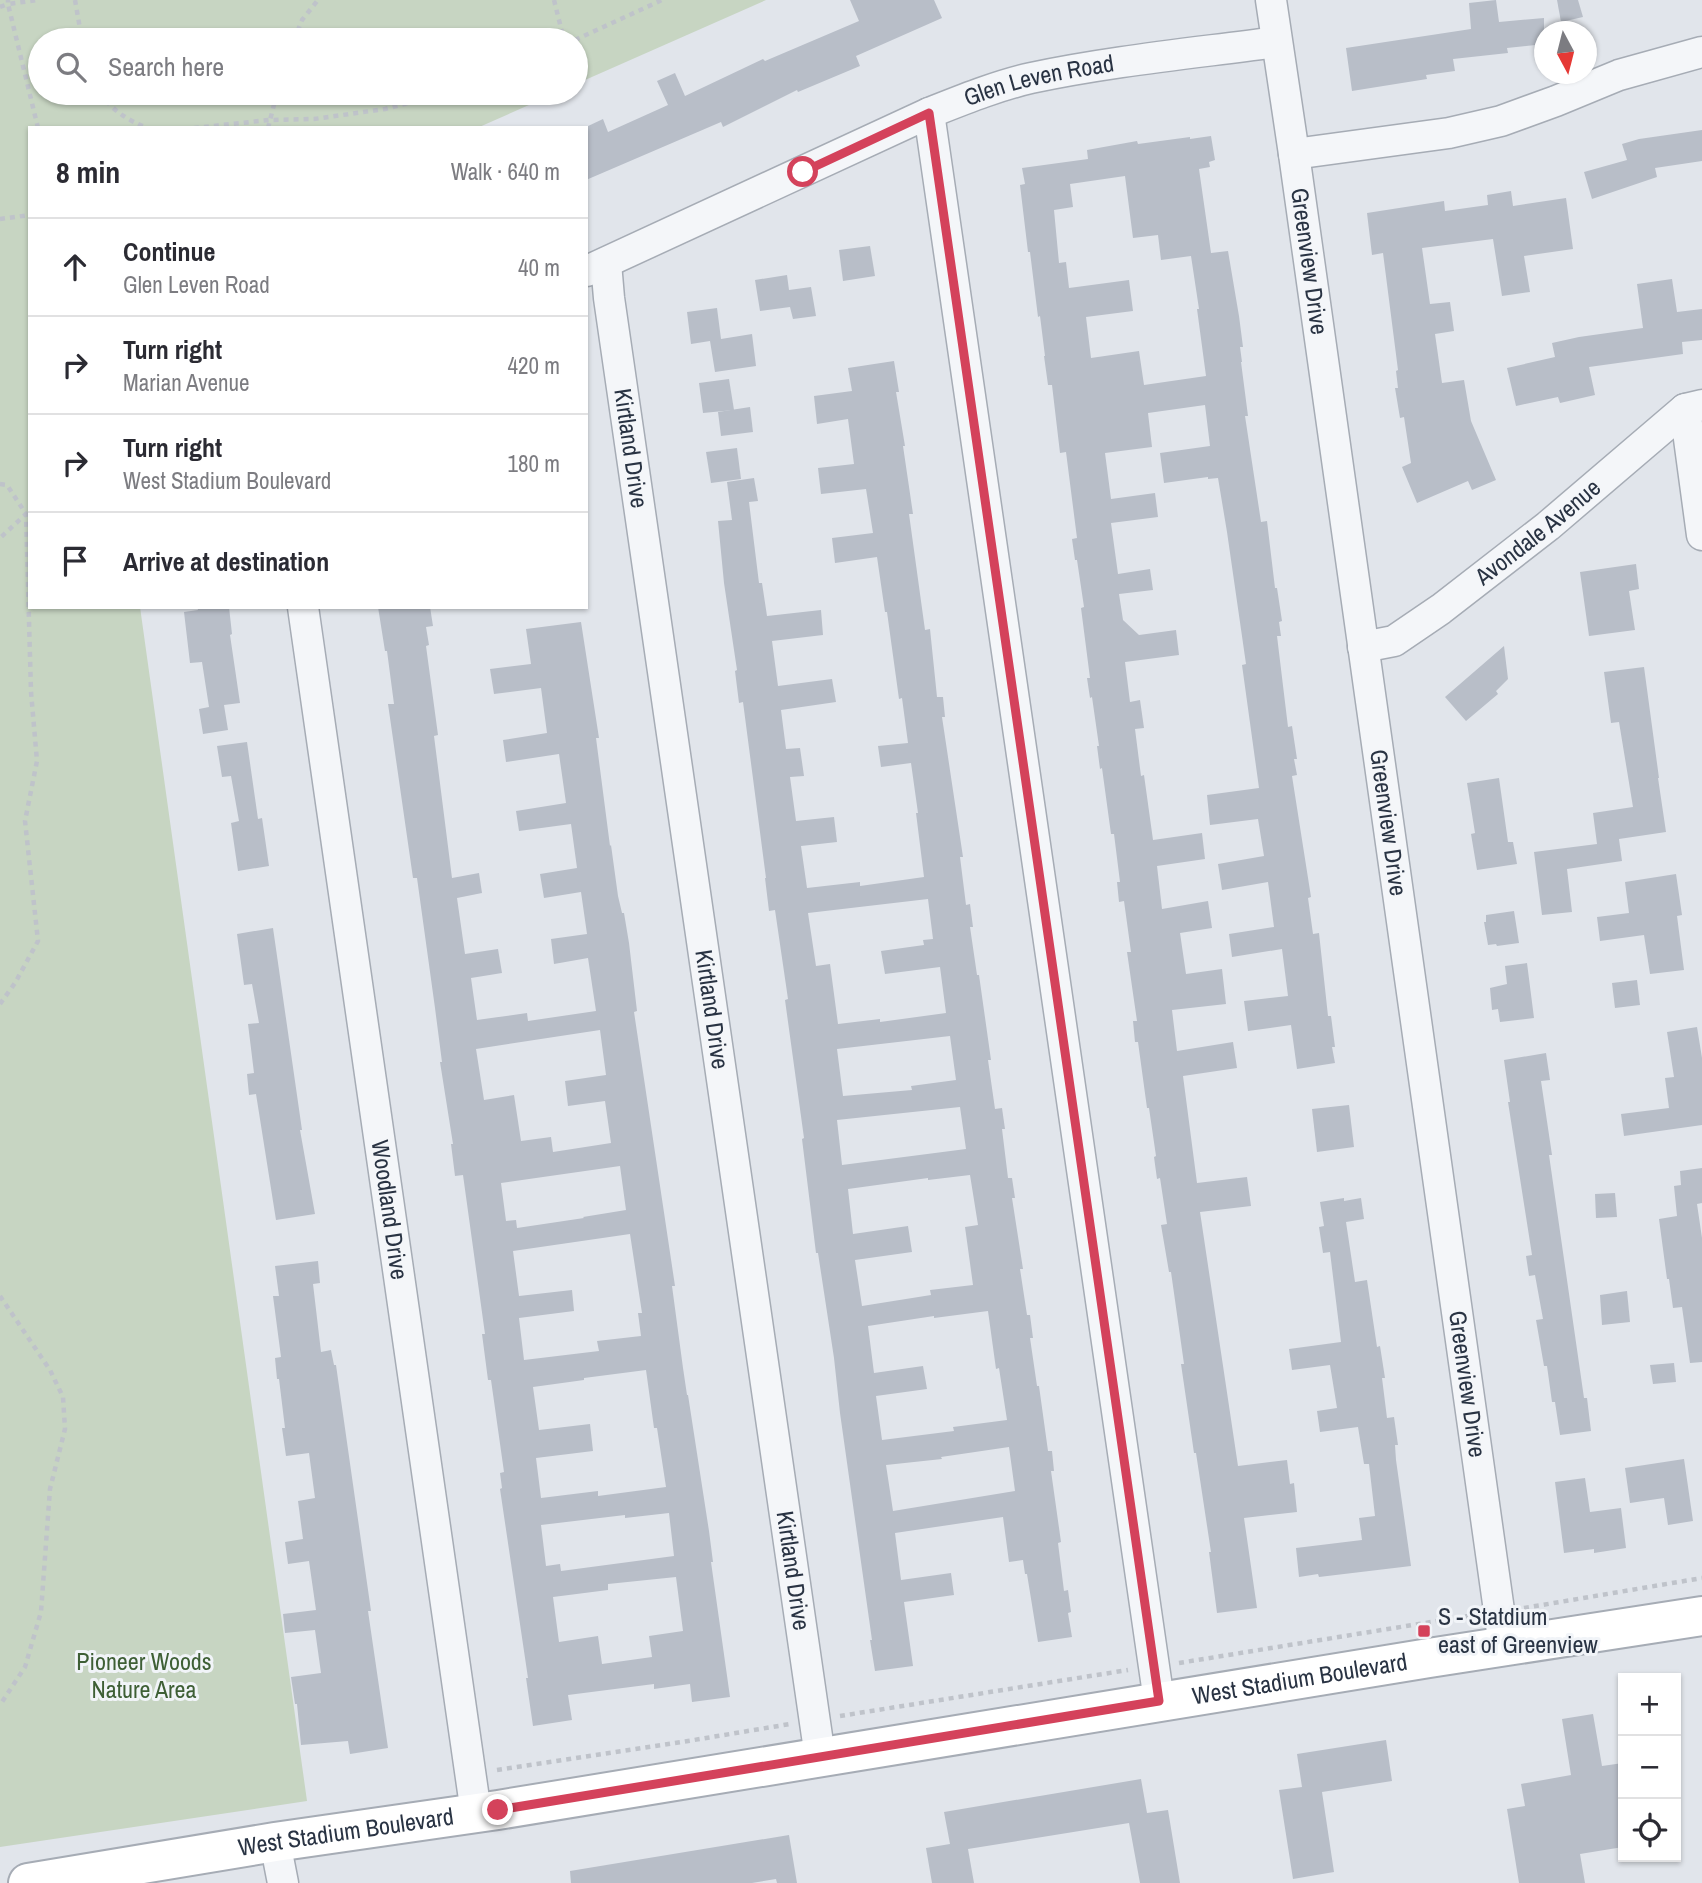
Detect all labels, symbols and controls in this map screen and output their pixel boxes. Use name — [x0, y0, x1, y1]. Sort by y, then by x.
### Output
north arrow — [1534, 21, 1597, 84]
search box — [28, 28, 588, 105]
street label: Glen Leven Road — [959, 47, 1116, 113]
icon: search — [52, 48, 90, 86]
text: Search here — [108, 49, 224, 84]
text: 8 min — [56, 152, 120, 192]
text: Walk · 640 m — [451, 156, 560, 187]
route start — [787, 156, 818, 187]
street label: Greenview Drive — [1284, 186, 1336, 336]
text: Continue — [123, 234, 215, 269]
icon: ahead — [56, 248, 94, 286]
text: 40 m — [518, 252, 560, 283]
text: Glen Leven Road — [123, 269, 270, 300]
text: Turn right — [123, 332, 222, 367]
icon: right — [56, 346, 94, 384]
text: 420 m — [508, 350, 560, 381]
text: Marian Avenue — [123, 367, 250, 398]
street label: Kirtland Drive — [607, 386, 656, 510]
text: Turn right — [123, 430, 222, 465]
icon: right — [56, 444, 94, 482]
text: 180 m — [508, 448, 560, 479]
text: West Stadium Boulevard — [123, 465, 331, 496]
street label: Avondale Avenue — [1467, 471, 1607, 593]
icon: arrive — [56, 542, 94, 580]
text: Arrive at destination — [123, 544, 329, 579]
street label: Greenview Drive — [1363, 747, 1415, 898]
street label: Kirtland Drive — [688, 947, 737, 1071]
street label: Woodland Drive — [365, 1138, 416, 1282]
street label: Greenview Drive — [1442, 1309, 1494, 1459]
street label: Kirtland Drive — [770, 1509, 818, 1632]
place label: S - Statdium east of Greenview — [1438, 1600, 1599, 1660]
marker: S - Statdium east of Greenview — [1416, 1623, 1432, 1639]
park label: Pioneer Woods Nature Area — [76, 1645, 212, 1705]
street label: West Stadium Boulevard — [1190, 1645, 1409, 1711]
map controls — [1618, 1673, 1681, 1862]
button: + — [1618, 1673, 1681, 1736]
button: − — [1618, 1736, 1681, 1799]
route end — [482, 1794, 513, 1825]
button: locate — [1618, 1799, 1681, 1862]
street label: West Stadium Boulevard — [236, 1800, 456, 1863]

